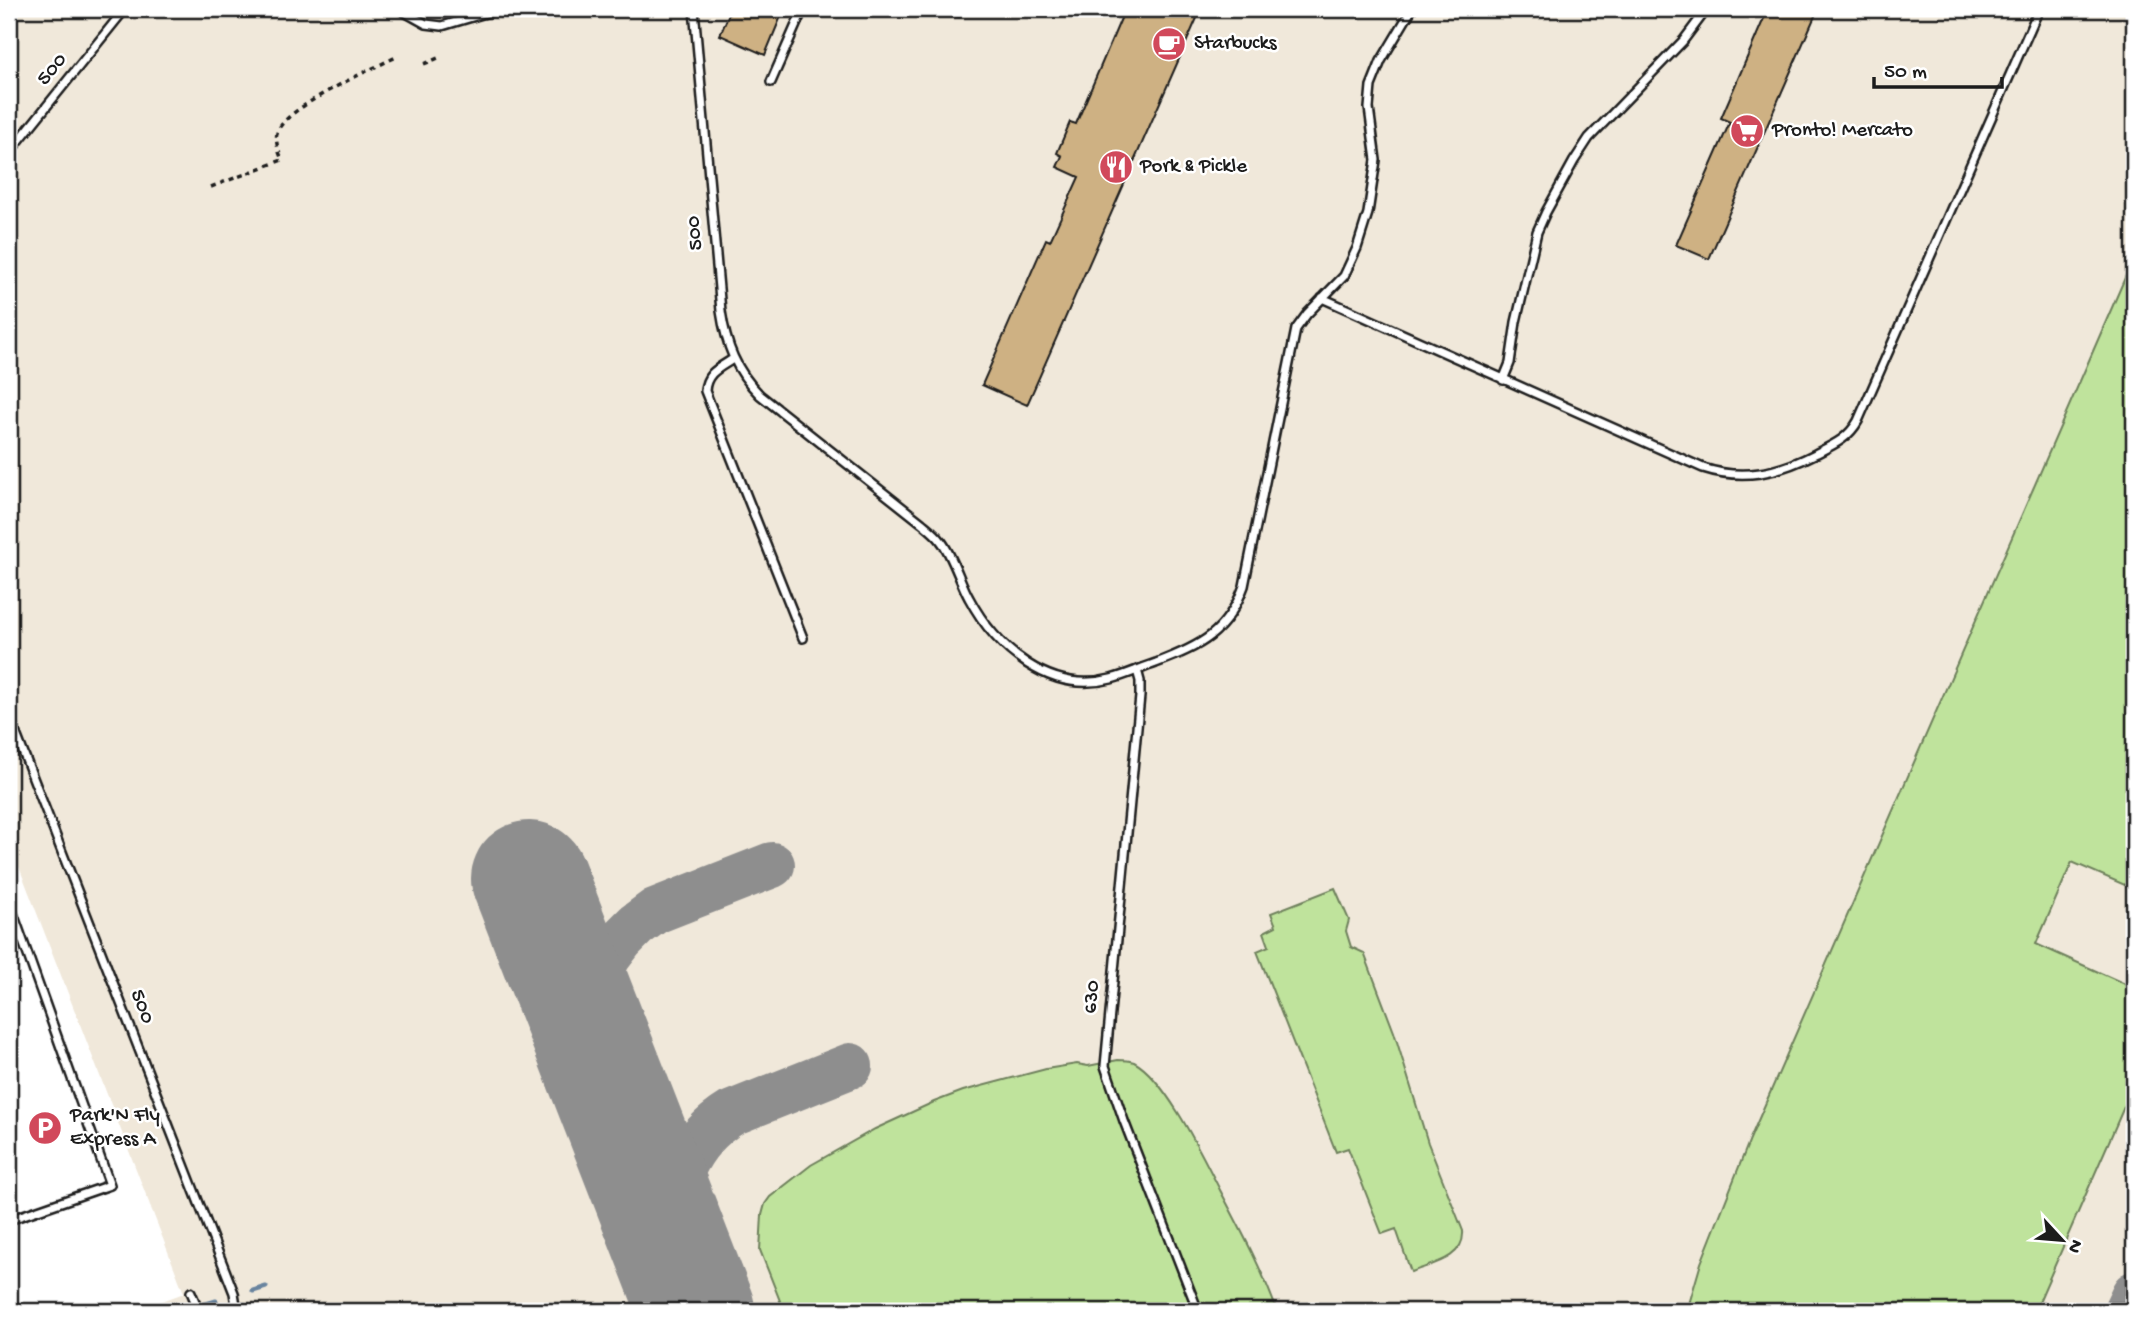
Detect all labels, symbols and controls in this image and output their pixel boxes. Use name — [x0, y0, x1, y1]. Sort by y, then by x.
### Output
cafe icon: Starbucks — [1150, 25, 1188, 63]
place label: Starbucks — [1194, 32, 1278, 57]
scale bar — [1874, 46, 2001, 90]
street label: 500 — [32, 49, 74, 91]
text: 50 m — [1884, 61, 1927, 86]
supermarket icon: Pronto! Mercato — [1728, 112, 1766, 150]
place label: Pronto! Mercato — [1771, 119, 1913, 144]
restaurant icon: Pork & Pickle — [1097, 148, 1135, 186]
place label: Pork & Pickle — [1139, 155, 1248, 180]
street label: 500 — [682, 214, 710, 251]
street label: 630 — [1079, 979, 1107, 1015]
street label: 500 — [123, 986, 159, 1028]
place label: Park'N Fly Express A — [69, 1104, 160, 1153]
parking icon: Park'N Fly Express A — [26, 1109, 64, 1147]
north arrow — [2028, 1204, 2098, 1274]
text: N — [2061, 1235, 2087, 1257]

